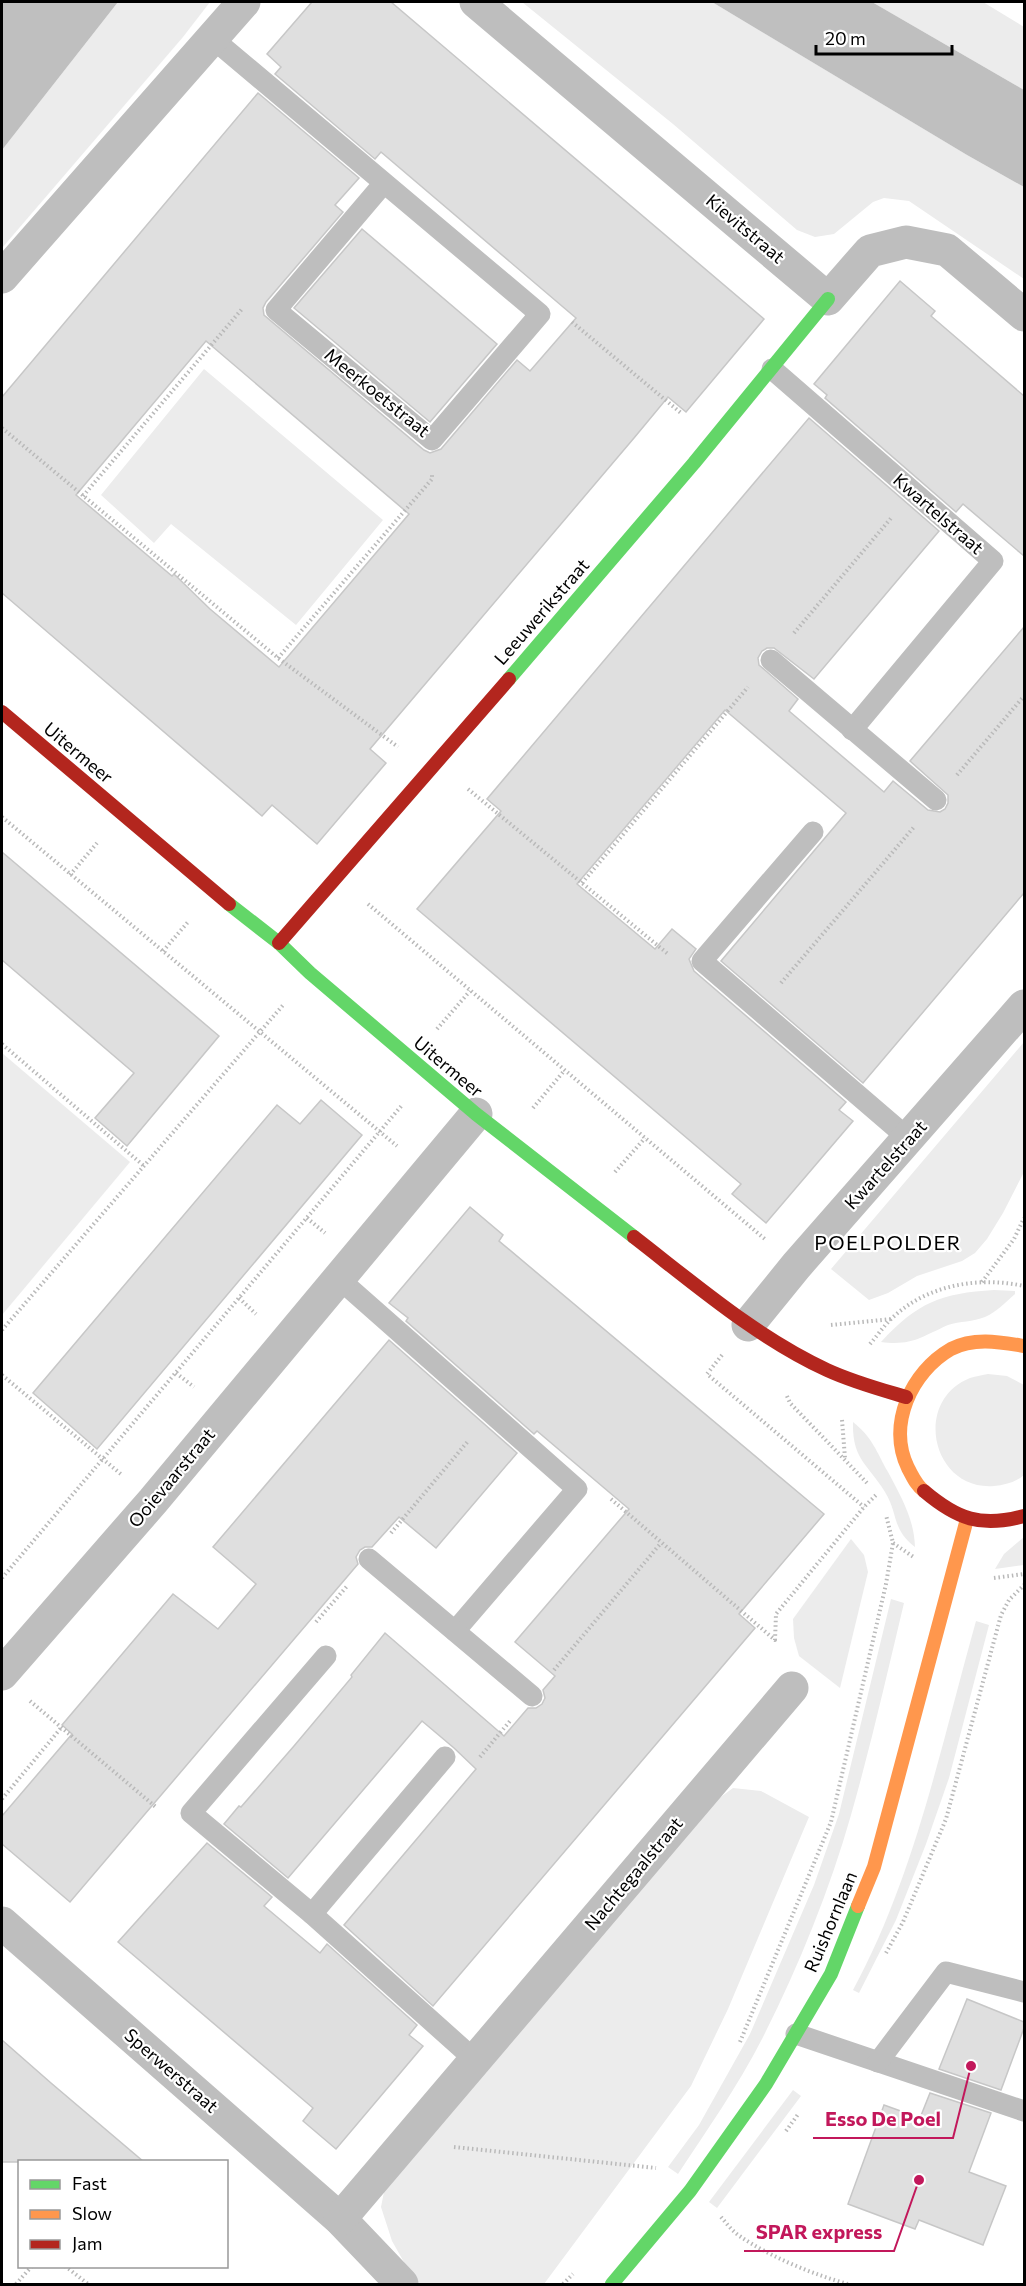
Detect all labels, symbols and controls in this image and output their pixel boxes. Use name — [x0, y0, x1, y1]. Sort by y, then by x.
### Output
scale bar — [816, 18, 952, 56]
text: 20 m — [825, 27, 866, 49]
street label: Kievitstraat — [702, 189, 789, 267]
street label: Meerkoetstraat — [321, 343, 435, 441]
street label: Kwartelstraat — [889, 468, 988, 558]
street label: Leeuwerikstraat — [489, 554, 593, 669]
street label: Uitermeer — [40, 717, 118, 788]
street label: Uitermeer — [410, 1031, 488, 1102]
street label: Kwartelstraat — [839, 1115, 931, 1213]
district label: POELPOLDER — [814, 1230, 962, 1254]
street label: Ooievaarstraat — [123, 1423, 219, 1531]
street label: Nachtegaalstraat — [580, 1812, 687, 1934]
street label: Ruishornlaan — [799, 1868, 861, 1975]
street label: Sperwerstraat — [120, 2024, 223, 2117]
callout: Esso De Poel — [813, 2100, 953, 2138]
text: Esso De Poel — [825, 2106, 941, 2130]
legend — [18, 2160, 228, 2268]
text: Fast — [72, 2172, 107, 2194]
text: Slow — [72, 2202, 112, 2224]
callout: SPAR express — [744, 2213, 894, 2251]
text: SPAR express — [756, 2219, 882, 2243]
text: Jam — [72, 2232, 102, 2254]

